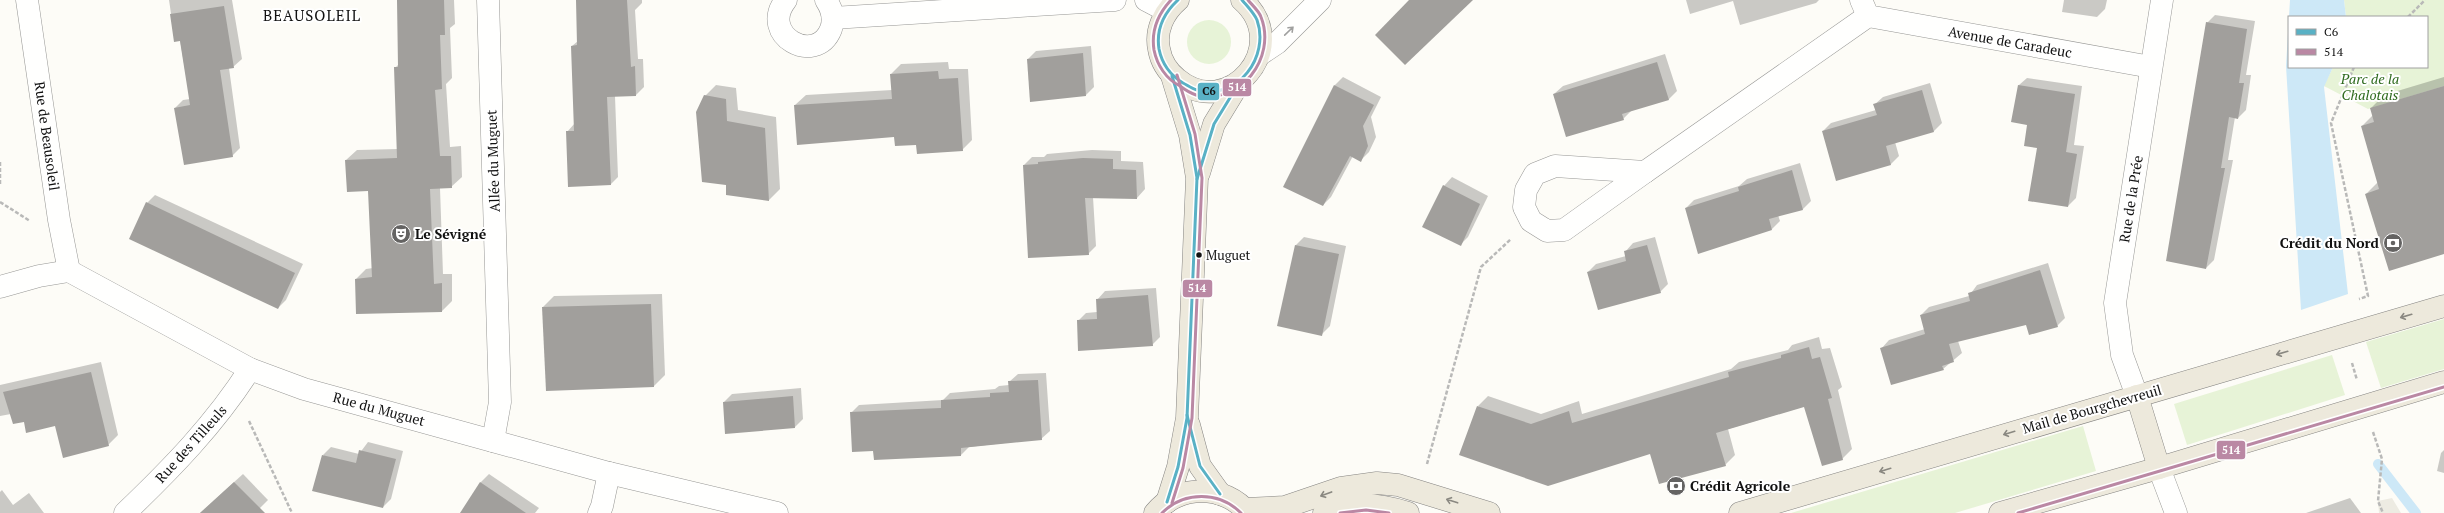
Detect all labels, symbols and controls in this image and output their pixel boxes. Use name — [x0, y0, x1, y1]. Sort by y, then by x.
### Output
district label: BEAUSOLEIL — [263, 5, 361, 25]
legend — [2288, 16, 2428, 68]
street label: Avenue de Caradeuc — [1947, 21, 2073, 62]
text: C6 — [2324, 24, 2339, 39]
one-way arrow — [1284, 27, 1294, 36]
text: 514 — [2324, 44, 2344, 59]
park label: Parc de la Chalotais — [2340, 69, 2399, 104]
line badge: 514 — [1222, 78, 1252, 97]
street label: Rue de Beausoleil — [30, 80, 65, 192]
text: 514 — [1228, 80, 1247, 94]
line badge: C6 — [1197, 82, 1220, 101]
text: C6 — [1202, 84, 1216, 98]
street label: Allée du Muguet — [481, 109, 504, 213]
street label: Rue de la Prée — [2114, 154, 2147, 244]
theatre icon: Le Sévigné — [390, 223, 412, 245]
place label: Le Sévigné — [415, 224, 487, 243]
bank icon: Crédit du Nord — [2382, 232, 2404, 254]
place label: Crédit du Nord — [2280, 233, 2380, 252]
place label: Muguet — [1206, 246, 1251, 264]
marker: Muguet — [1194, 250, 1204, 260]
line badge: 514 — [1182, 279, 1213, 298]
text: 514 — [1188, 281, 1207, 295]
one-way arrow — [2400, 313, 2413, 320]
one-way arrow — [2276, 350, 2289, 357]
street label: Mail de Bourgchevreuil — [2020, 380, 2164, 437]
street label: Rue du Muguet — [331, 387, 428, 430]
street label: Rue des Tilleuls — [151, 401, 231, 487]
one-way arrow — [2003, 430, 2016, 437]
line badge: 514 — [2216, 440, 2246, 460]
text: 514 — [2222, 443, 2241, 457]
one-way arrow — [1878, 467, 1891, 474]
bank icon: Crédit Agricole — [1665, 475, 1687, 497]
place label: Crédit Agricole — [1690, 476, 1791, 495]
one-way arrow — [1320, 490, 1332, 498]
one-way arrow — [1446, 497, 1459, 504]

